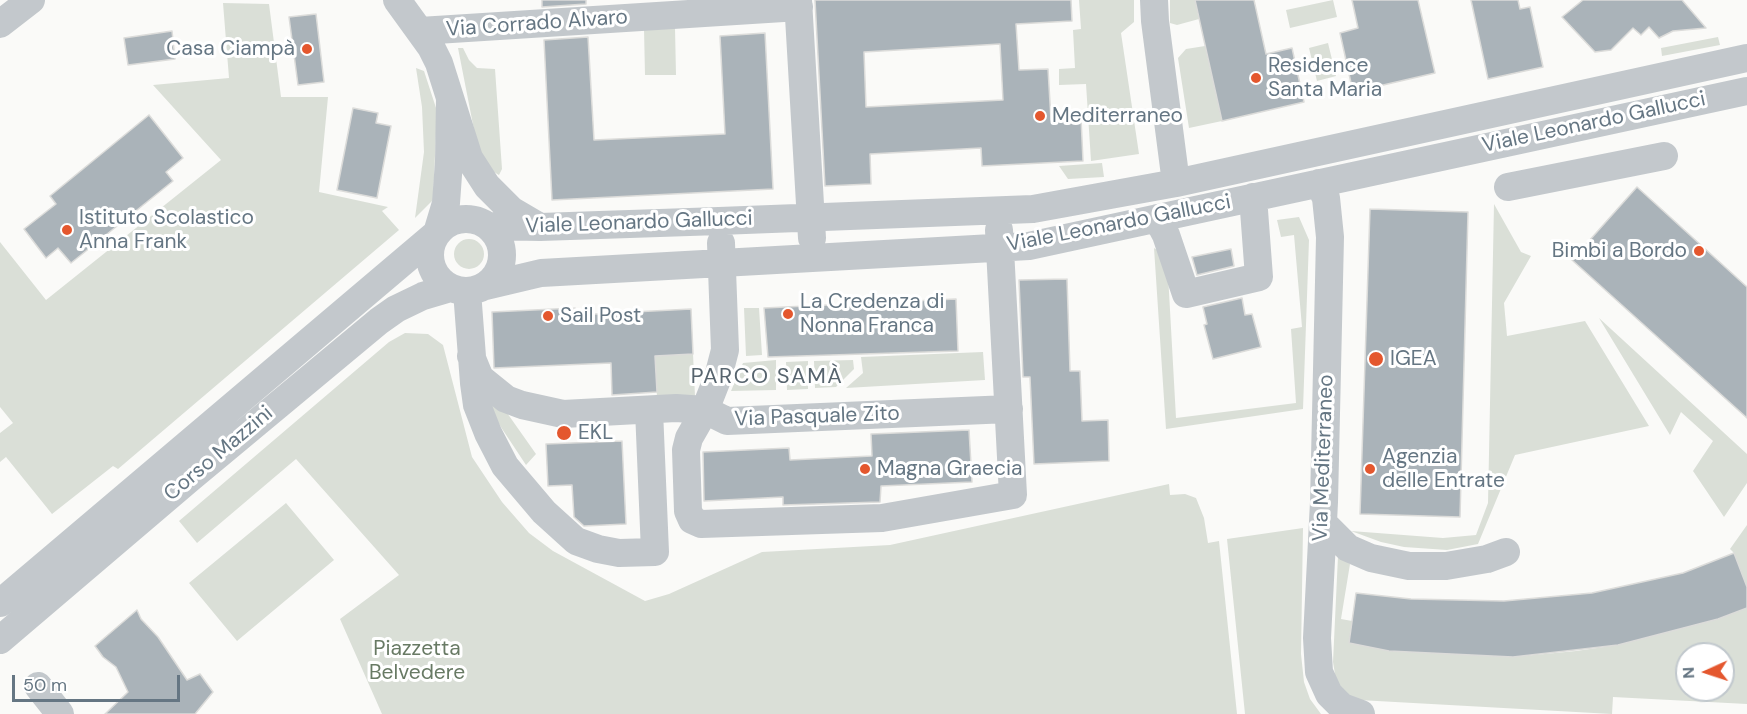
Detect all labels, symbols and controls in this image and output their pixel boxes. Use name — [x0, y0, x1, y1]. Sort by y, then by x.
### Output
street label: Via Corrado Alvaro — [445, 5, 629, 43]
place label: Casa Ciampà — [166, 36, 295, 62]
marker: Casa Ciampà — [300, 42, 314, 56]
place label: Residence Santa Maria — [1268, 53, 1382, 103]
marker: Residence Santa Maria — [1249, 71, 1263, 85]
street label: Viale Leonardo Gallucci — [1480, 87, 1708, 159]
place label: Mediterraneo — [1052, 103, 1183, 129]
marker: Mediterraneo — [1033, 109, 1047, 123]
street label: Viale Leonardo Gallucci — [1005, 190, 1233, 258]
place label: Istituto Scolastico Anna Frank — [79, 205, 254, 255]
street label: Viale Leonardo Gallucci — [525, 206, 753, 240]
marker: Istituto Scolastico Anna Frank — [60, 223, 74, 237]
place label: Bimbi a Bordo — [1552, 238, 1687, 264]
marker: Bimbi a Bordo — [1692, 244, 1706, 258]
place label: La Credenza di Nonna Franca — [800, 289, 944, 339]
place label: Sail Post — [560, 303, 641, 329]
marker: La Credenza di Nonna Franca — [781, 307, 795, 321]
marker: Sail Post — [541, 309, 555, 323]
place label: IGEA — [1390, 346, 1437, 372]
marker: IGEA — [1367, 350, 1385, 368]
district label: PARCO SAMÀ — [691, 364, 843, 390]
street label: Via Mediterraneo — [1308, 374, 1340, 542]
street label: Corso Mazzini — [159, 401, 279, 507]
street label: Via Pasquale Zito — [734, 402, 900, 432]
place label: EKL — [578, 420, 613, 446]
marker: EKL — [555, 424, 573, 442]
place label: Agenzia delle Entrate — [1382, 444, 1505, 494]
place label: Magna Graecia — [877, 456, 1022, 482]
marker: Magna Graecia — [858, 462, 872, 476]
marker: Agenzia delle Entrate — [1363, 462, 1377, 476]
park label: Piazzetta Belvedere — [369, 636, 465, 686]
north arrow — [1675, 642, 1735, 702]
scale bar — [15, 663, 183, 701]
text: N — [1678, 666, 1699, 679]
text: 50 m — [23, 673, 67, 697]

